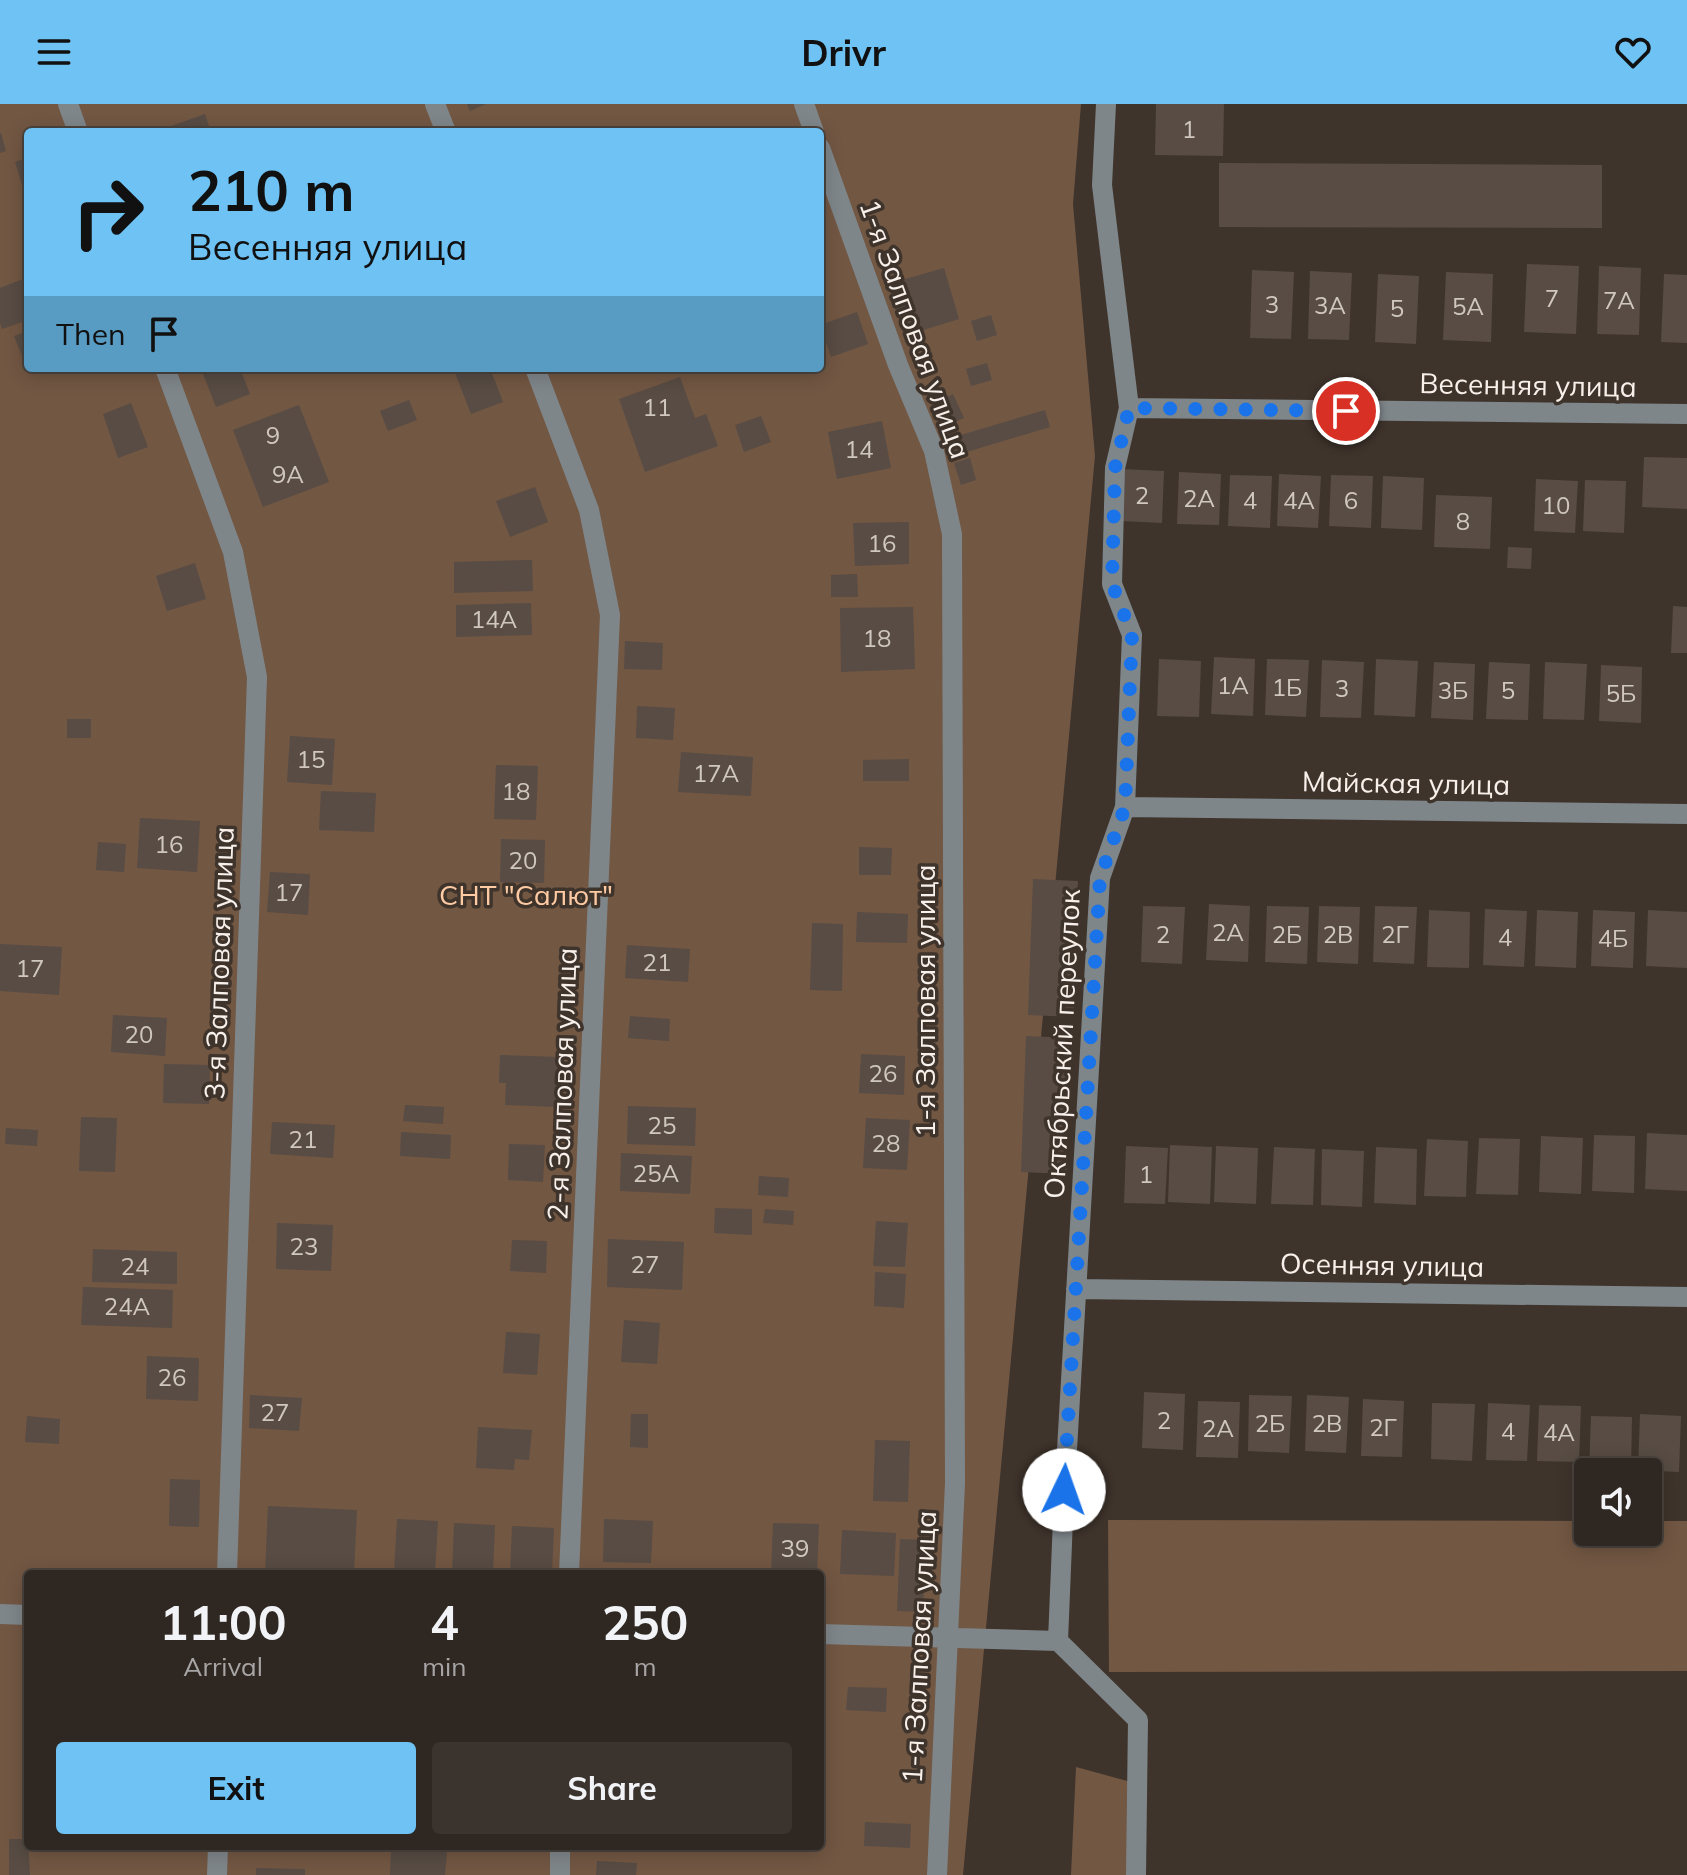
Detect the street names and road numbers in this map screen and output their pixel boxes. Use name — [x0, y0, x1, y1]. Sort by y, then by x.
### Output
street label: 1-я Залповая улица — [852, 194, 979, 463]
street label: Весенняя улица — [1419, 365, 1637, 404]
street label: Майская улица — [1302, 763, 1510, 802]
street label: 3-я Залповая улица — [196, 826, 241, 1100]
street label: 1-я Залповая улица — [907, 864, 942, 1138]
street label: Октябрьский переулок — [1036, 887, 1087, 1200]
street label: 2-я Залповая улица — [539, 947, 584, 1221]
street label: Осенняя улица — [1280, 1245, 1485, 1284]
street label: 1-я Залповая улица — [894, 1510, 943, 1784]

